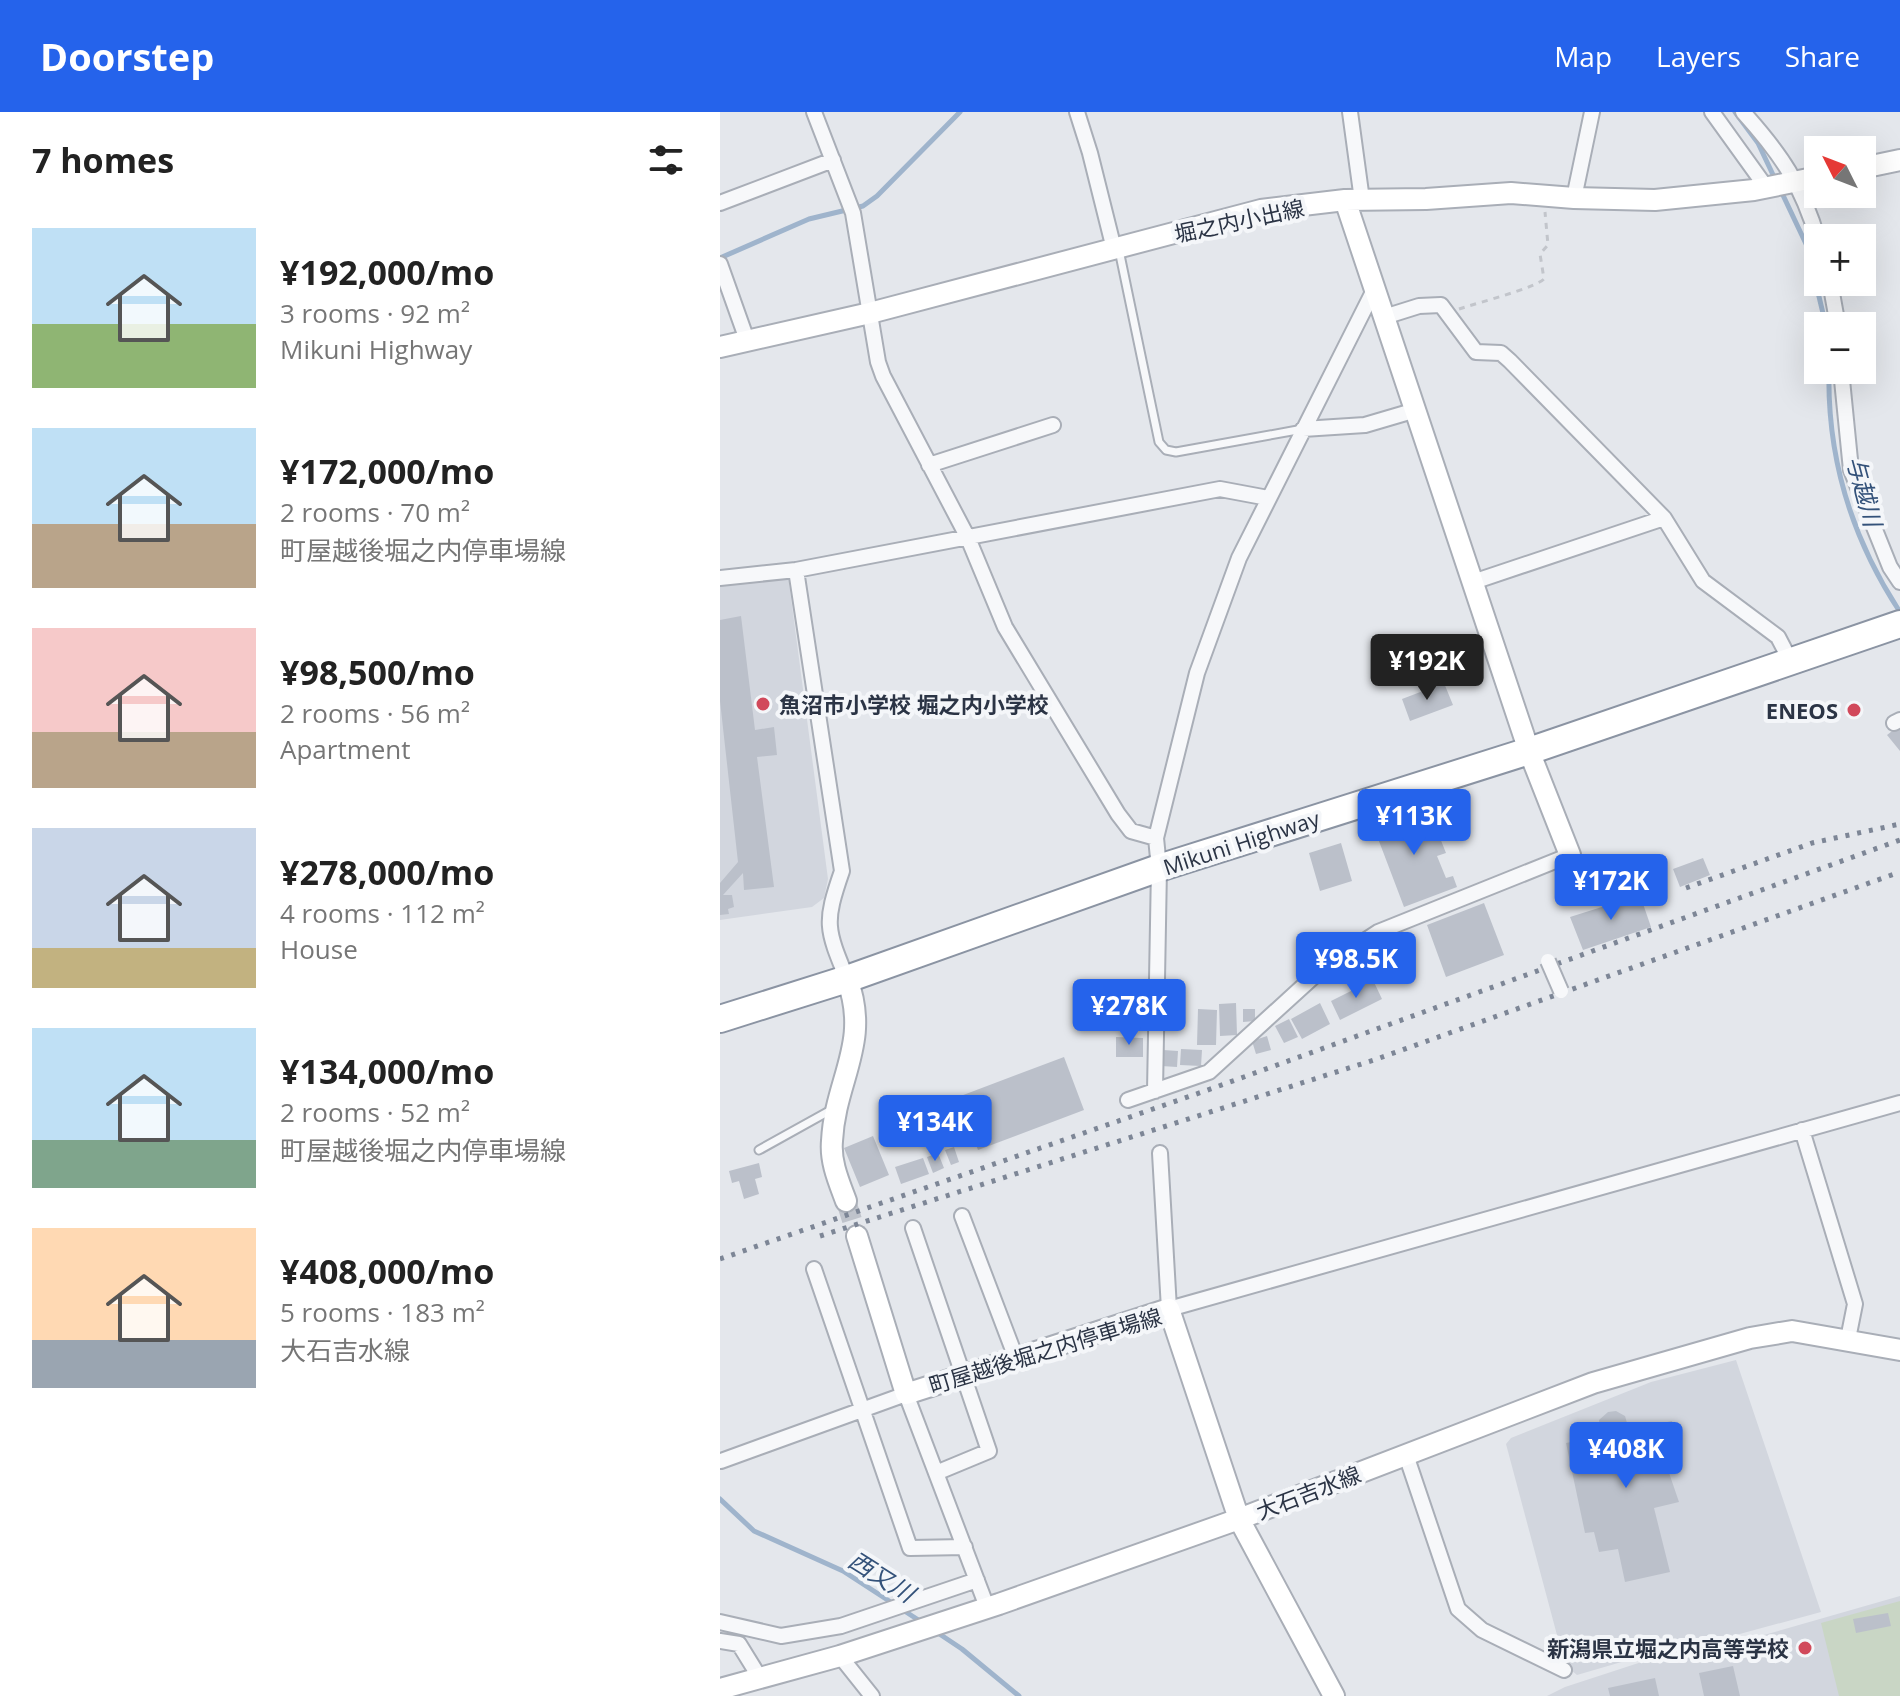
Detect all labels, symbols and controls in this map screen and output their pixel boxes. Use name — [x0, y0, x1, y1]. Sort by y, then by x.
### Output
text: Doorstep — [40, 30, 214, 82]
text: Map — [1554, 37, 1612, 75]
text: Layers — [1656, 37, 1741, 75]
text: Share — [1785, 37, 1860, 75]
north arrow — [1804, 136, 1876, 208]
map controls — [1804, 136, 1876, 384]
text: 7 homes — [32, 137, 174, 183]
icon: filters — [644, 138, 688, 182]
street label: 堀之内小出線 — [1171, 192, 1307, 248]
button: + — [1804, 224, 1876, 296]
text: ¥192,000/mo — [280, 249, 494, 295]
icon: home — [96, 260, 192, 356]
text: 3 rooms · 92 m² — [280, 295, 470, 331]
button: − — [1804, 312, 1876, 384]
text: Mikuni Highway — [280, 331, 472, 367]
text: ¥172,000/mo — [280, 448, 494, 494]
water label: 与越川 — [1840, 452, 1891, 533]
icon: home — [96, 460, 192, 556]
text: 2 rooms · 70 m² — [280, 494, 470, 530]
text: 町屋越後堀之内停車場線 — [280, 532, 566, 568]
pin: ¥192K — [1371, 634, 1483, 702]
text: ¥192K — [1389, 642, 1465, 678]
text: ¥98,500/mo — [280, 649, 475, 695]
icon: home — [96, 660, 192, 756]
place label: 魚沼市小学校 堀之内小学校 — [779, 689, 1049, 719]
text: 2 rooms · 56 m² — [280, 695, 470, 731]
marker: 魚沼市小学校 堀之内小学校 — [754, 695, 772, 713]
place label: ENEOS — [1766, 695, 1838, 725]
marker: ENEOS — [1845, 701, 1863, 719]
text: Apartment — [280, 731, 411, 767]
pin: ¥113K — [1358, 789, 1470, 857]
text: ¥113K — [1376, 797, 1452, 833]
street label: Mikuni Highway — [1159, 802, 1324, 881]
text: ¥278,000/mo — [280, 849, 494, 895]
pin: ¥172K — [1555, 854, 1667, 922]
icon: home — [96, 860, 192, 956]
text: ¥172K — [1573, 862, 1649, 898]
text: 4 rooms · 112 m² — [280, 895, 485, 931]
text: House — [280, 931, 358, 967]
pin: ¥98.5K — [1291, 932, 1421, 1000]
text: ¥98.5K — [1314, 940, 1398, 976]
pin: ¥278K — [1073, 979, 1185, 1047]
text: ¥278K — [1091, 987, 1167, 1023]
text: ¥134,000/mo — [280, 1048, 494, 1094]
icon: home — [96, 1060, 192, 1156]
text: 2 rooms · 52 m² — [280, 1094, 470, 1130]
pin: ¥134K — [879, 1095, 991, 1163]
text: ¥134K — [897, 1103, 973, 1139]
text: 町屋越後堀之内停車場線 — [280, 1132, 566, 1168]
text: ¥408,000/mo — [280, 1248, 494, 1294]
icon: home — [96, 1260, 192, 1356]
text: 5 rooms · 183 m² — [280, 1294, 485, 1330]
street label: 町屋越後堀之内停車場線 — [925, 1300, 1165, 1400]
text: 大石吉水線 — [280, 1332, 410, 1368]
pin: ¥408K — [1570, 1422, 1682, 1490]
text: ¥408K — [1588, 1430, 1664, 1466]
street label: 大石吉水線 — [1251, 1458, 1365, 1526]
water label: 西又川 — [843, 1543, 924, 1611]
place label: 新潟県立堀之内高等学校 — [1547, 1633, 1789, 1663]
marker: 新潟県立堀之内高等学校 — [1796, 1639, 1814, 1657]

